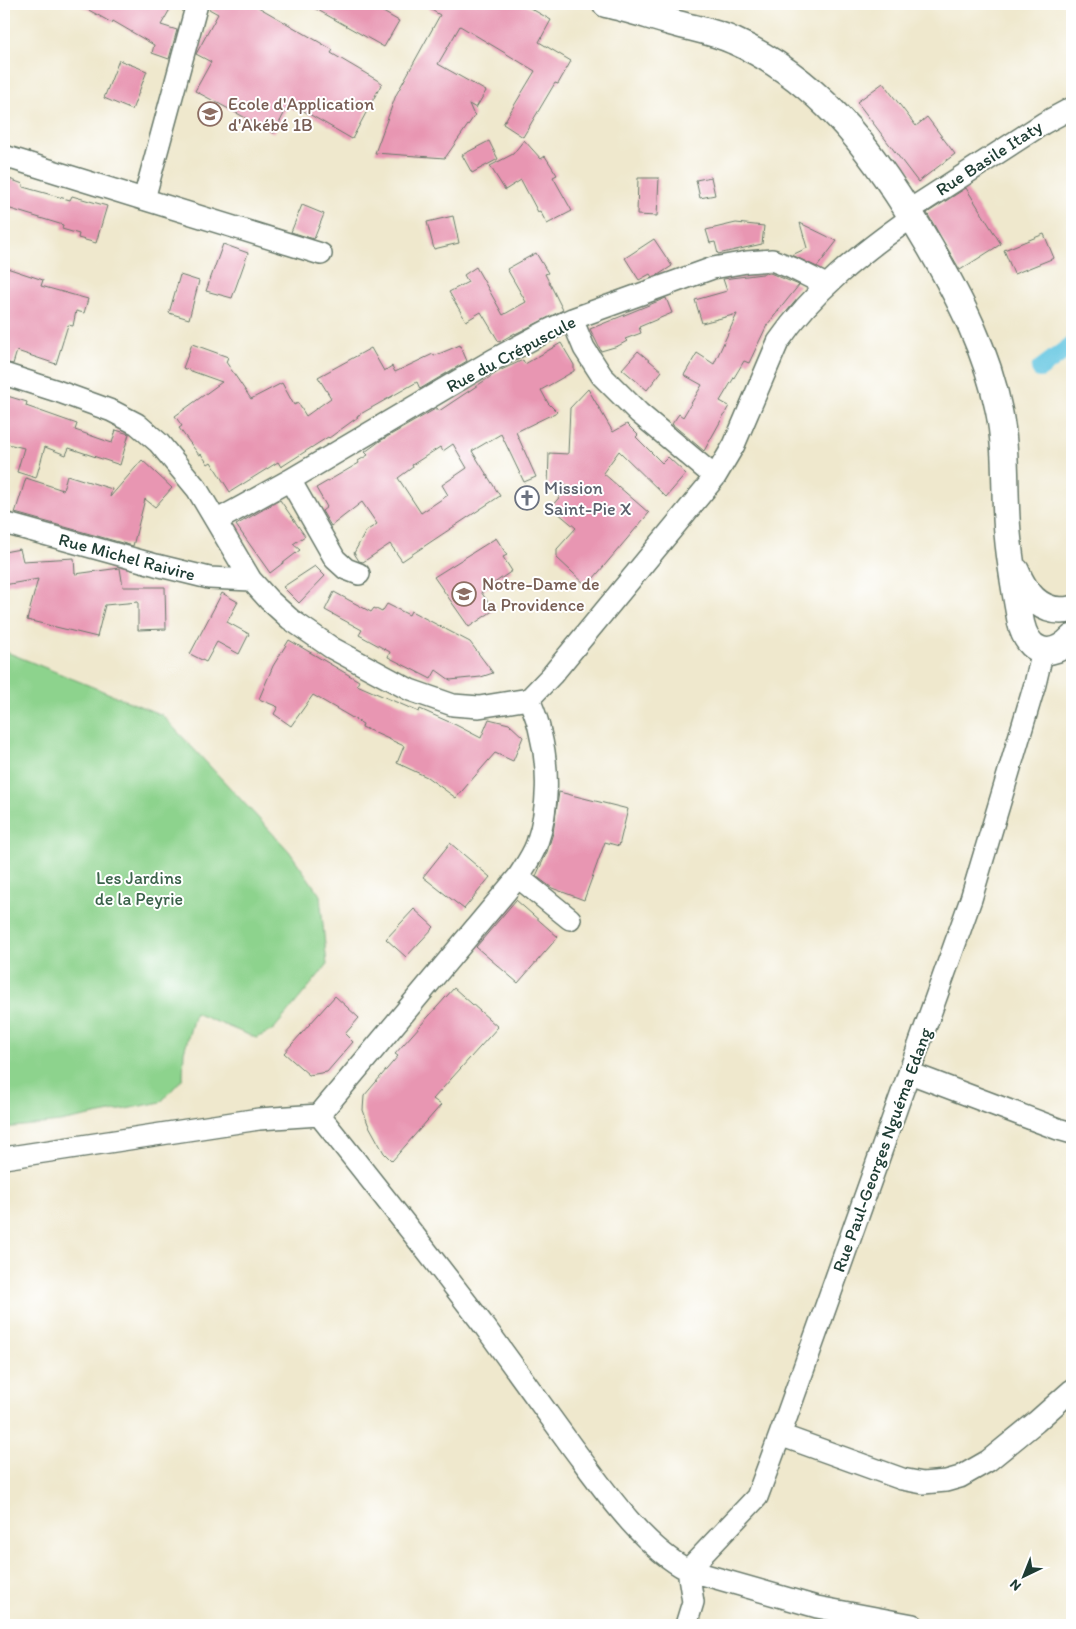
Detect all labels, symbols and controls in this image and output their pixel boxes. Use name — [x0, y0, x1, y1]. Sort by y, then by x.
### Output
place label: Ecole d'Application d'Akébé 1B — [228, 93, 374, 136]
school or university icon: Ecole d'Application d'Akébé 1B — [197, 101, 223, 127]
street label: Rue Basile Itaty — [932, 115, 1047, 201]
street label: Rue du Crépuscule — [442, 311, 580, 397]
place label: Mission Saint-Pie X — [544, 477, 632, 520]
church icon: Mission Saint-Pie X — [514, 485, 540, 511]
street label: Rue Michel Raivire — [56, 528, 198, 586]
place label: Notre-Dame de la Providence — [482, 573, 600, 616]
school or university icon: Notre-Dame de la Providence — [451, 581, 477, 607]
park label: Les Jardins de la Peyrie — [95, 867, 183, 910]
street label: Rue Paul-Georges Nguéma Edang — [827, 1024, 937, 1275]
north arrow — [998, 1552, 1048, 1602]
text: N — [1006, 1576, 1025, 1595]

